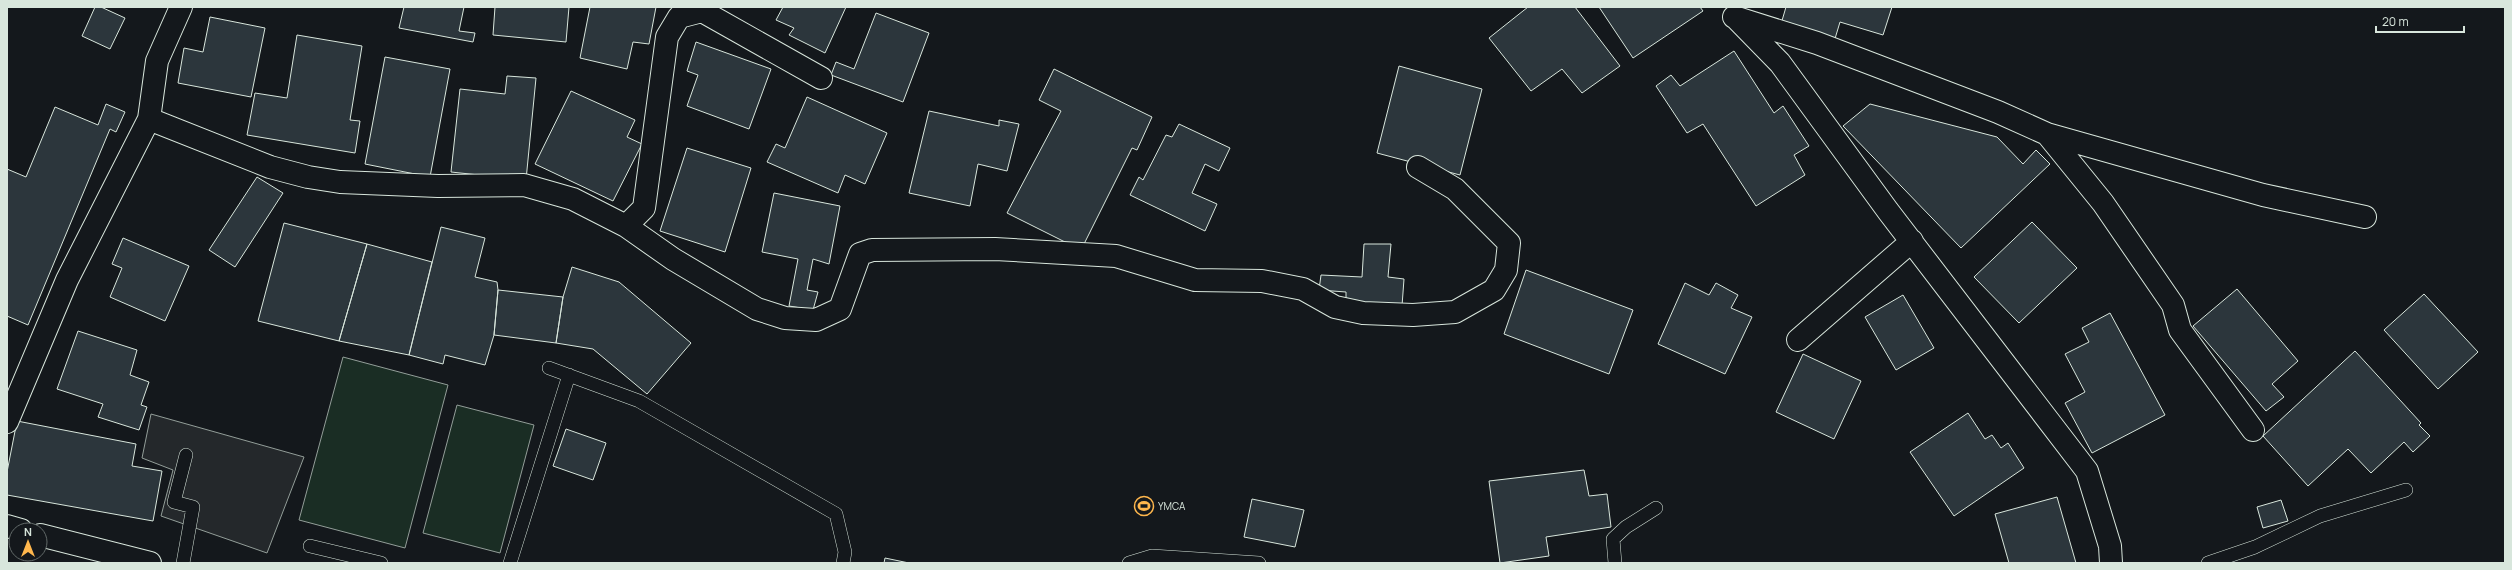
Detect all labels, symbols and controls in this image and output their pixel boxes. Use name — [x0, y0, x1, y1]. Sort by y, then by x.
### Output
scale bar — [2376, 8, 2464, 34]
text: 20 m — [2382, 13, 2409, 30]
sports icon: YMCA — [1133, 495, 1155, 517]
place label: YMCA — [1158, 499, 1186, 513]
north arrow — [8, 522, 48, 562]
text: N — [24, 524, 32, 539]

